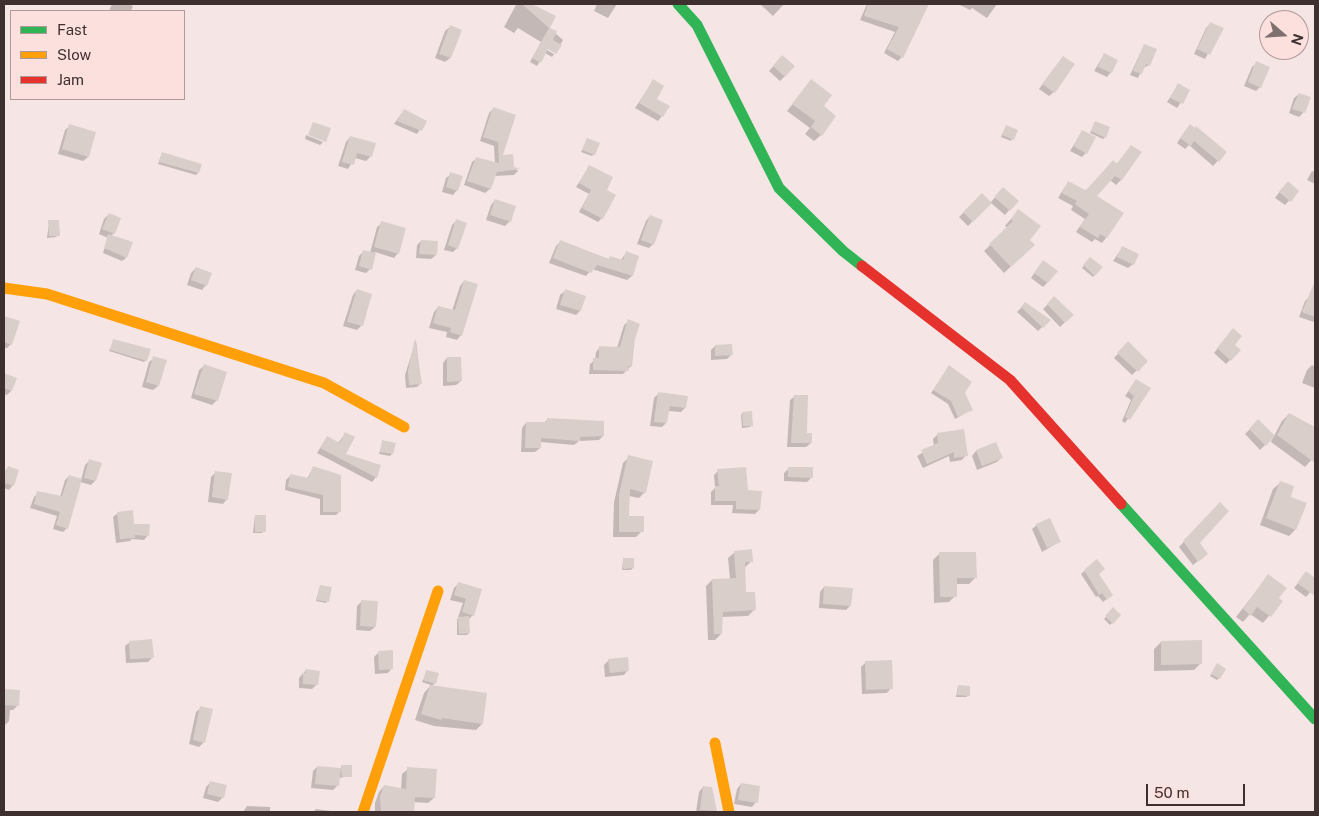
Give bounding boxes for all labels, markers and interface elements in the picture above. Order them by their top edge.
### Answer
legend [10,10,185,100]
north arrow [1259,10,1309,60]
text: Fast [57,21,87,38]
text: N [1288,32,1307,47]
text: Slow [57,46,91,63]
text: Jam [57,71,84,88]
scale bar [1149,774,1248,806]
text: 50 m [1154,784,1189,801]

